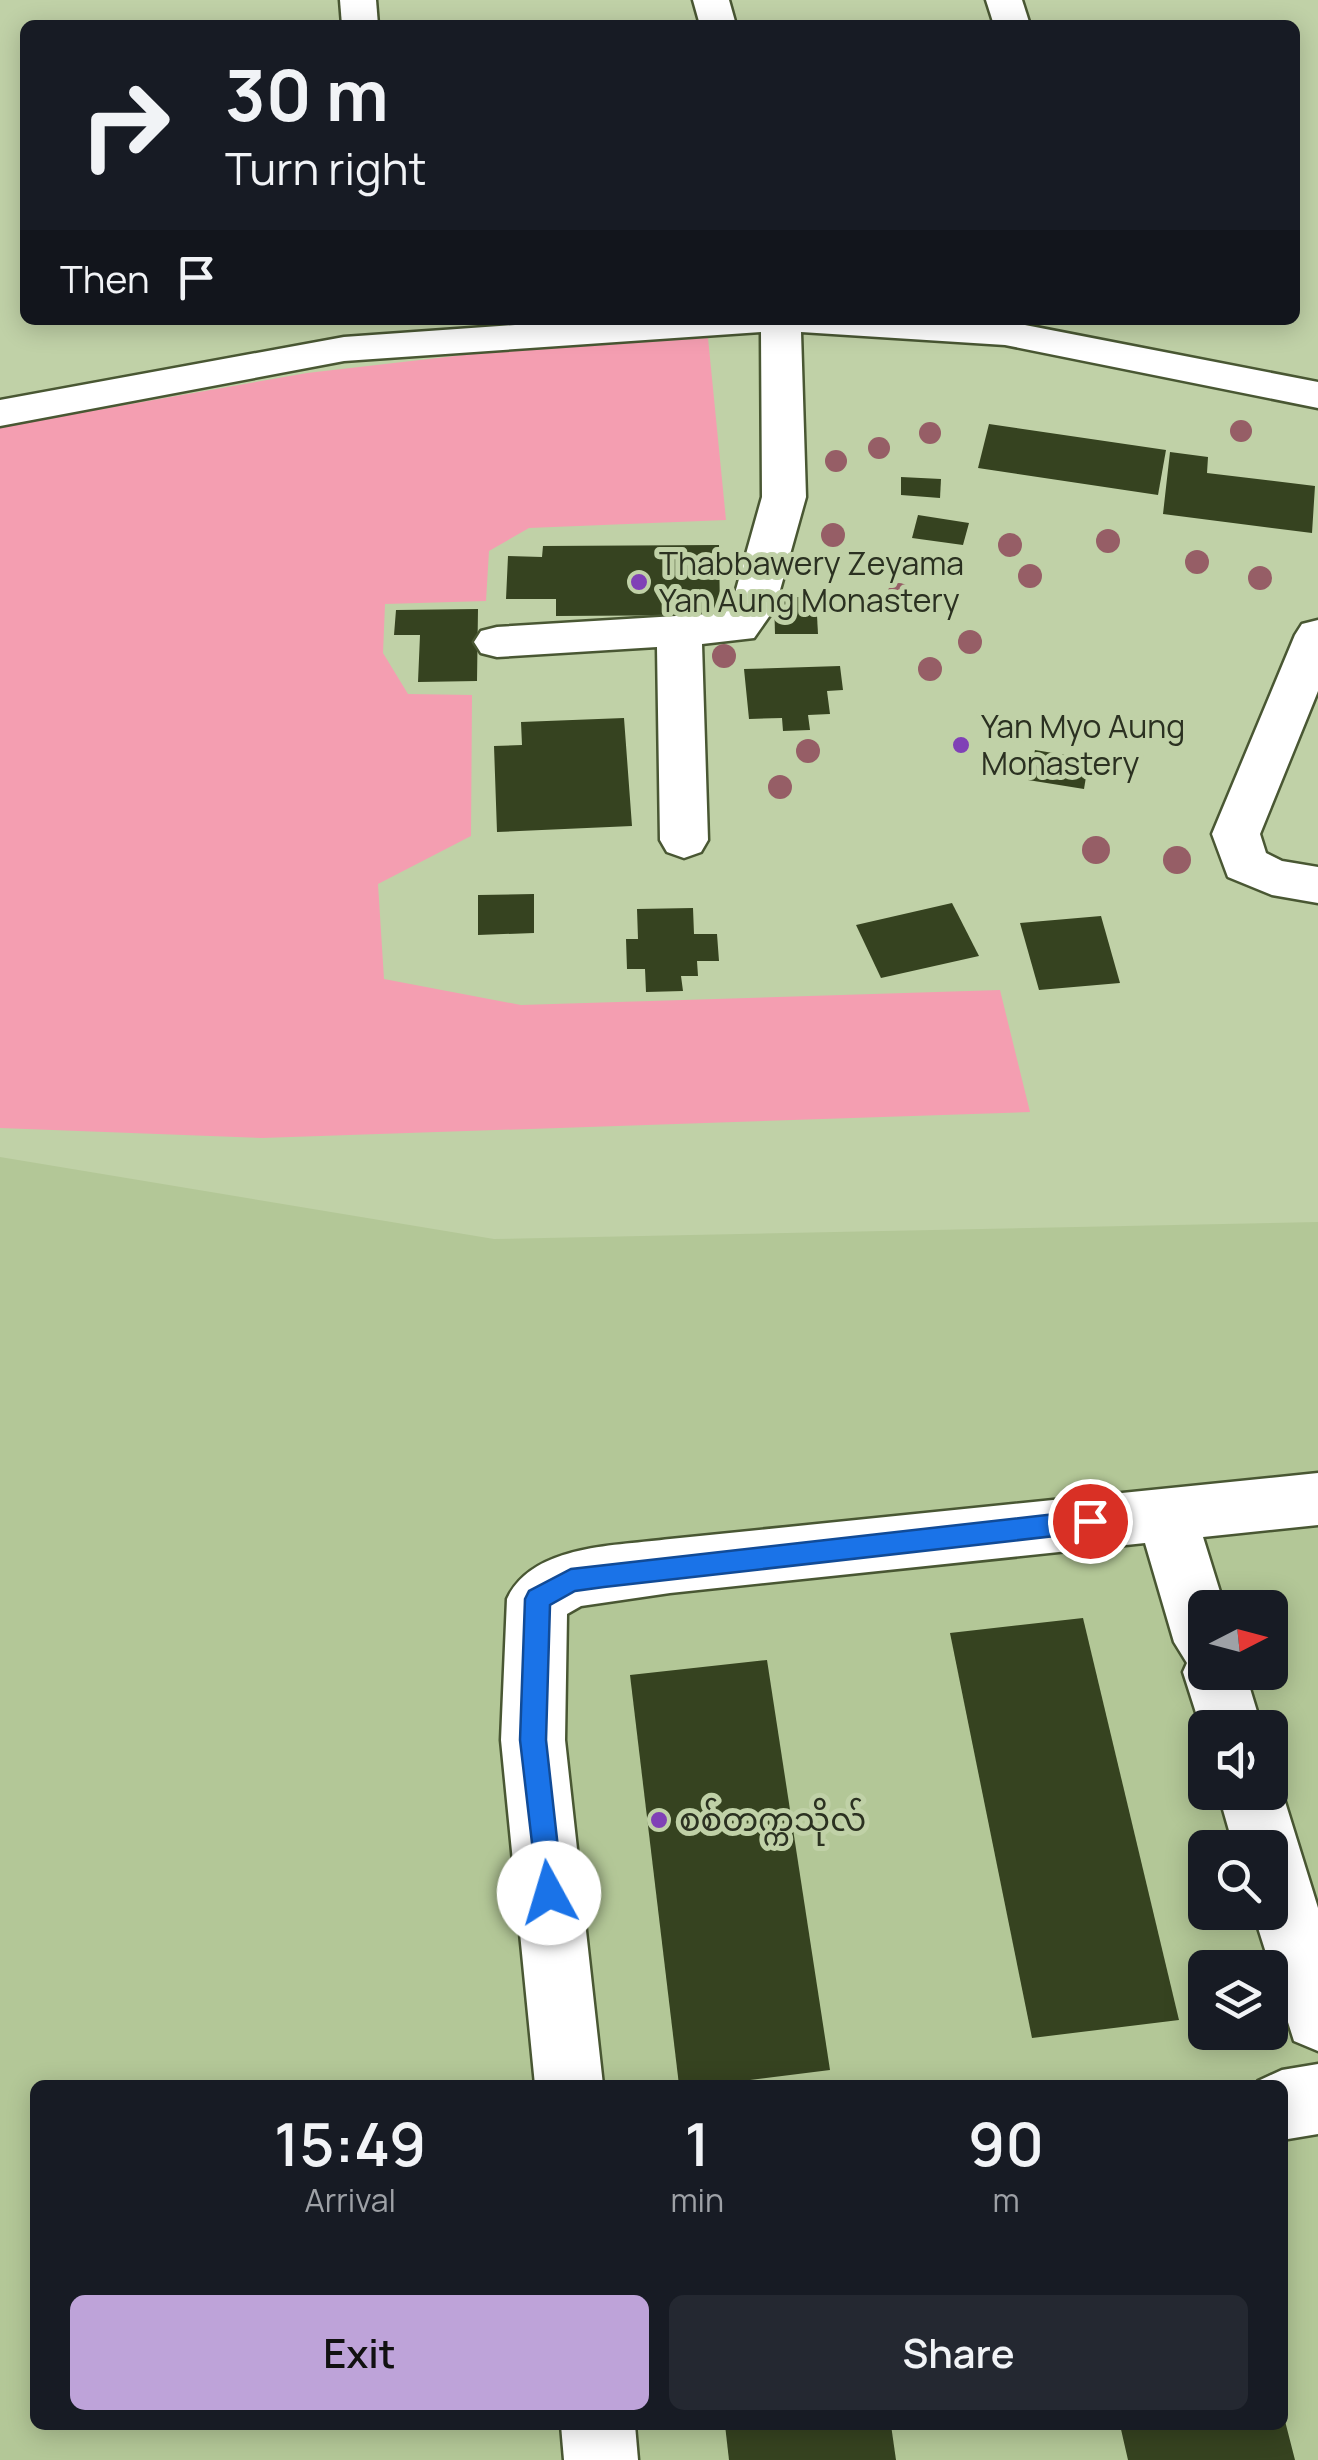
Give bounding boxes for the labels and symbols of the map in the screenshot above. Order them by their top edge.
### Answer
place label: Thabbawery Zeyama Yan Aung Monastery [659,541,964,622]
marker: Thabbawery Zeyama Yan Aung Monastery [628,571,650,593]
place label: Yan Myo Aung Monastery [981,704,1185,785]
marker: Yan Myo Aung Monastery [950,734,972,756]
pin [1048,1479,1133,1564]
north arrow [1188,1590,1288,1690]
place label: စစ်‌တက္ကသိုလ် [679,1797,866,1846]
marker: စစ်‌တက္ကသိုလ် [648,1809,670,1831]
position arrow [497,1841,601,1945]

